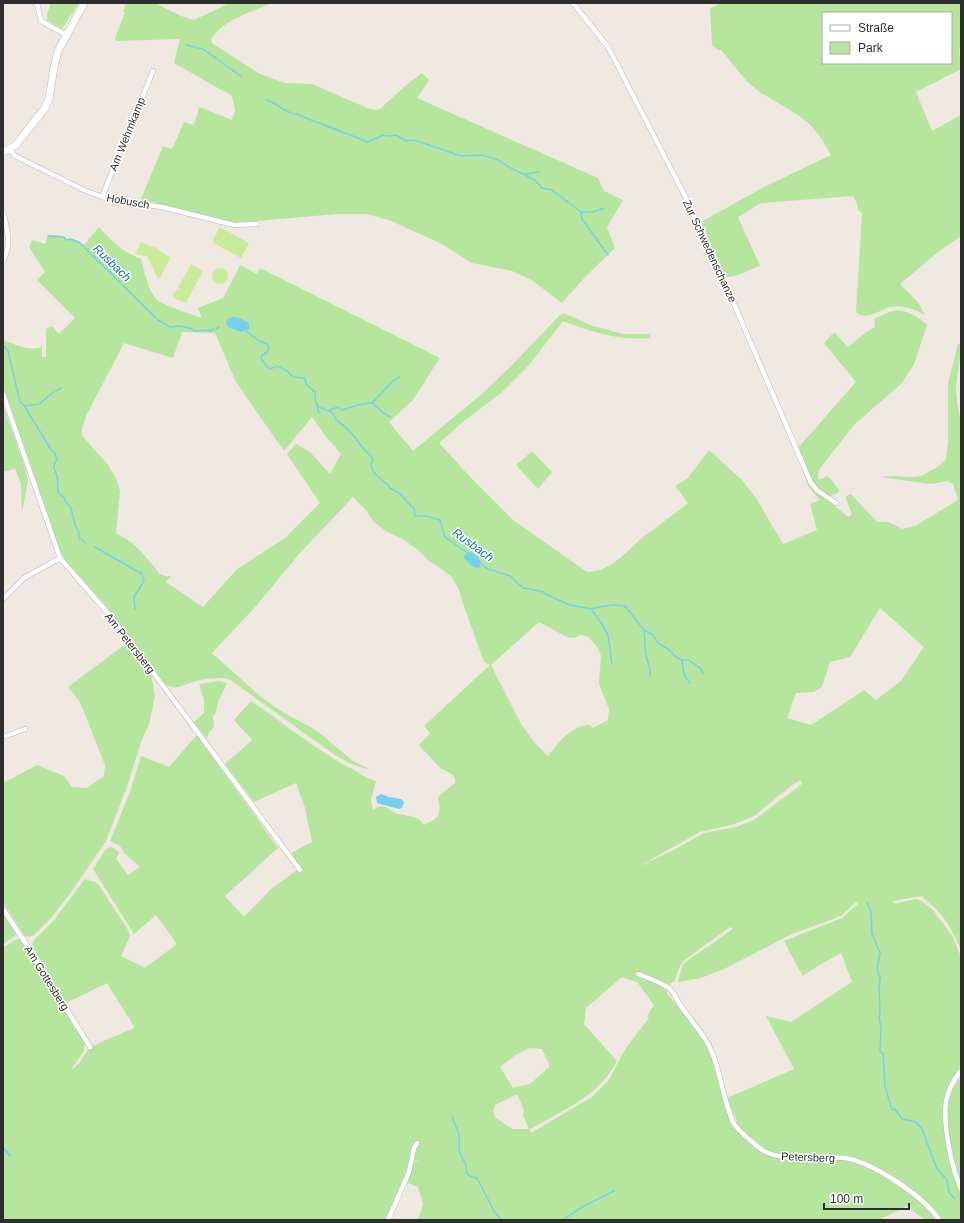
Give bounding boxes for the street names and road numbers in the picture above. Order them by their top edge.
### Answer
street label: Am Wehmkamp [107,96,147,172]
street label: Hobusch [106,191,150,211]
street label: Zur Schwedenschanze [681,198,739,304]
street label: Am Petersberg [103,610,157,676]
street label: Am Gottesberg [22,943,72,1013]
street label: Petersberg [781,1150,835,1164]

